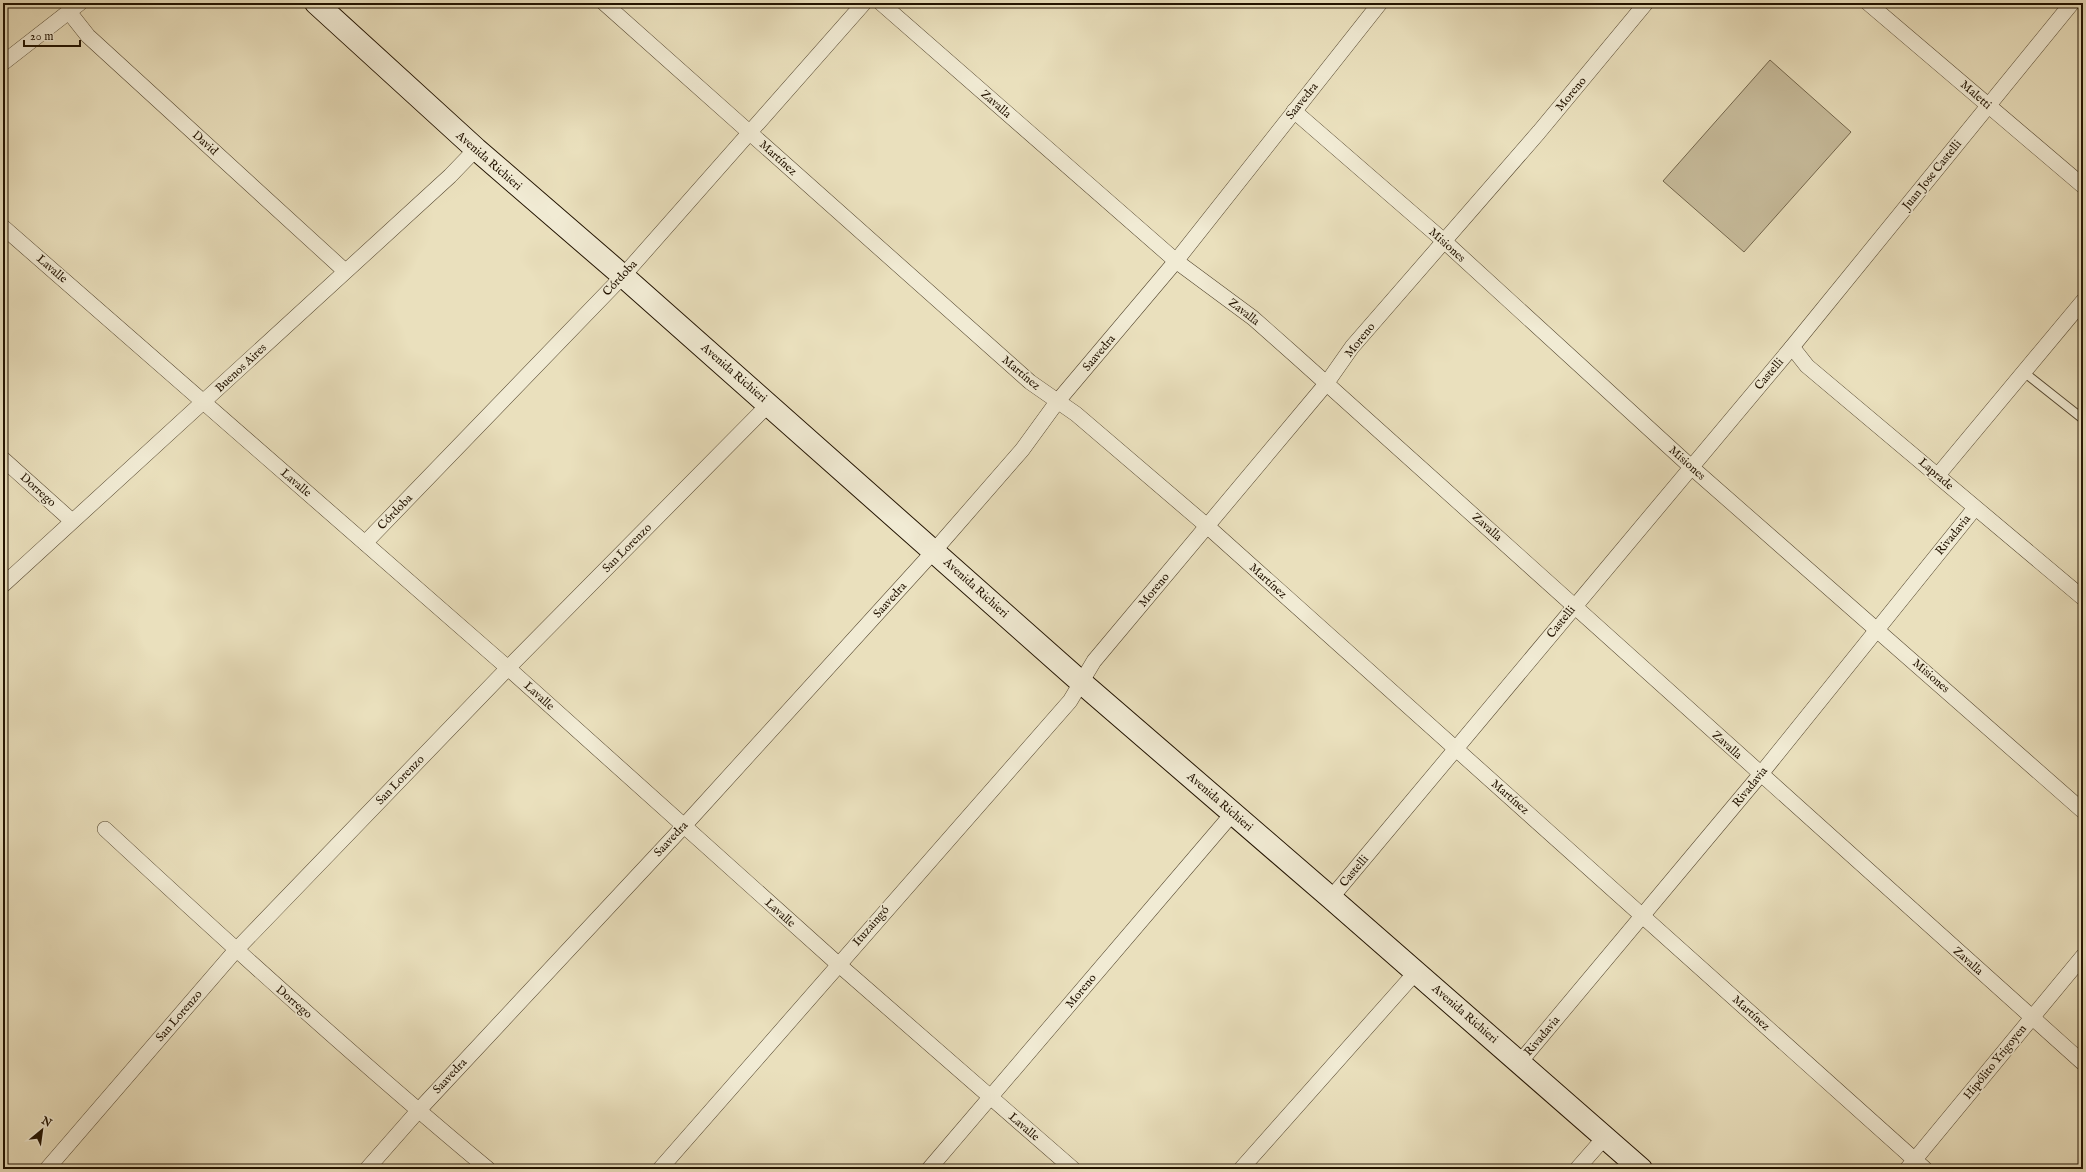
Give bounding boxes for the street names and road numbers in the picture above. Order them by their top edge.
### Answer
street label: Moreno [1552,73,1590,114]
street label: Maletti [1957,77,1995,113]
street label: Saavedra [1283,79,1322,122]
street label: Zavalla [978,87,1015,122]
street label: David [189,128,221,159]
street label: Avenida Richieri [452,128,525,194]
street label: Martínez [756,137,800,179]
street label: Juan Jose Castelli [1898,137,1966,215]
street label: Misiones [1425,225,1469,265]
street label: Lavalle [33,252,71,287]
street label: Córdoba [600,256,641,299]
street label: Zavalla [1225,295,1263,329]
street label: Moreno [1341,319,1379,360]
street label: Saavedra [1079,331,1119,374]
street label: Buenos Aires [212,340,270,396]
street label: Avenida Richieri [697,340,770,406]
street label: Martínez [999,353,1044,394]
street label: Castelli [1751,355,1787,393]
street label: Misiones [1665,443,1709,483]
street label: Laprade [1915,455,1957,494]
street label: Lavalle [277,466,315,501]
street label: Dorrego [17,470,60,510]
street label: Córdoba [374,490,416,533]
street label: Zavalla [1469,509,1506,545]
street label: Rivadavia [1932,511,1974,558]
street label: San Lorenzo [599,520,655,576]
street label: Avenida Richieri [940,554,1012,621]
street label: Martínez [1246,560,1290,602]
street label: Moreno [1135,569,1173,610]
street label: Saavedra [870,578,911,621]
street label: Castelli [1543,603,1579,641]
street label: Misiones [1909,656,1953,696]
street label: Lavalle [521,678,558,714]
street label: Zavalla [1709,727,1746,763]
street label: San Lorenzo [372,751,428,808]
street label: Rivadavia [1729,763,1771,810]
street label: Avenida Richieri [1183,769,1256,835]
street label: Martínez [1488,776,1532,818]
street label: Saavedra [651,818,692,860]
street label: Castelli [1336,852,1372,890]
street label: Lavalle [762,895,799,931]
street label: Ituzaingó [849,902,893,949]
street label: Zavalla [1950,943,1987,979]
street label: Moreno [1062,970,1100,1011]
street label: Avenida Richieri [1428,981,1501,1047]
street label: Dorrego [273,982,316,1022]
street label: San Lorenzo [152,987,206,1045]
street label: Martínez [1729,992,1773,1034]
street label: Rivadavia [1521,1012,1564,1059]
street label: Hipólito Yrigoyen [1960,1021,2031,1103]
street label: Saavedra [430,1055,471,1097]
street label: Lavalle [1005,1110,1043,1145]

